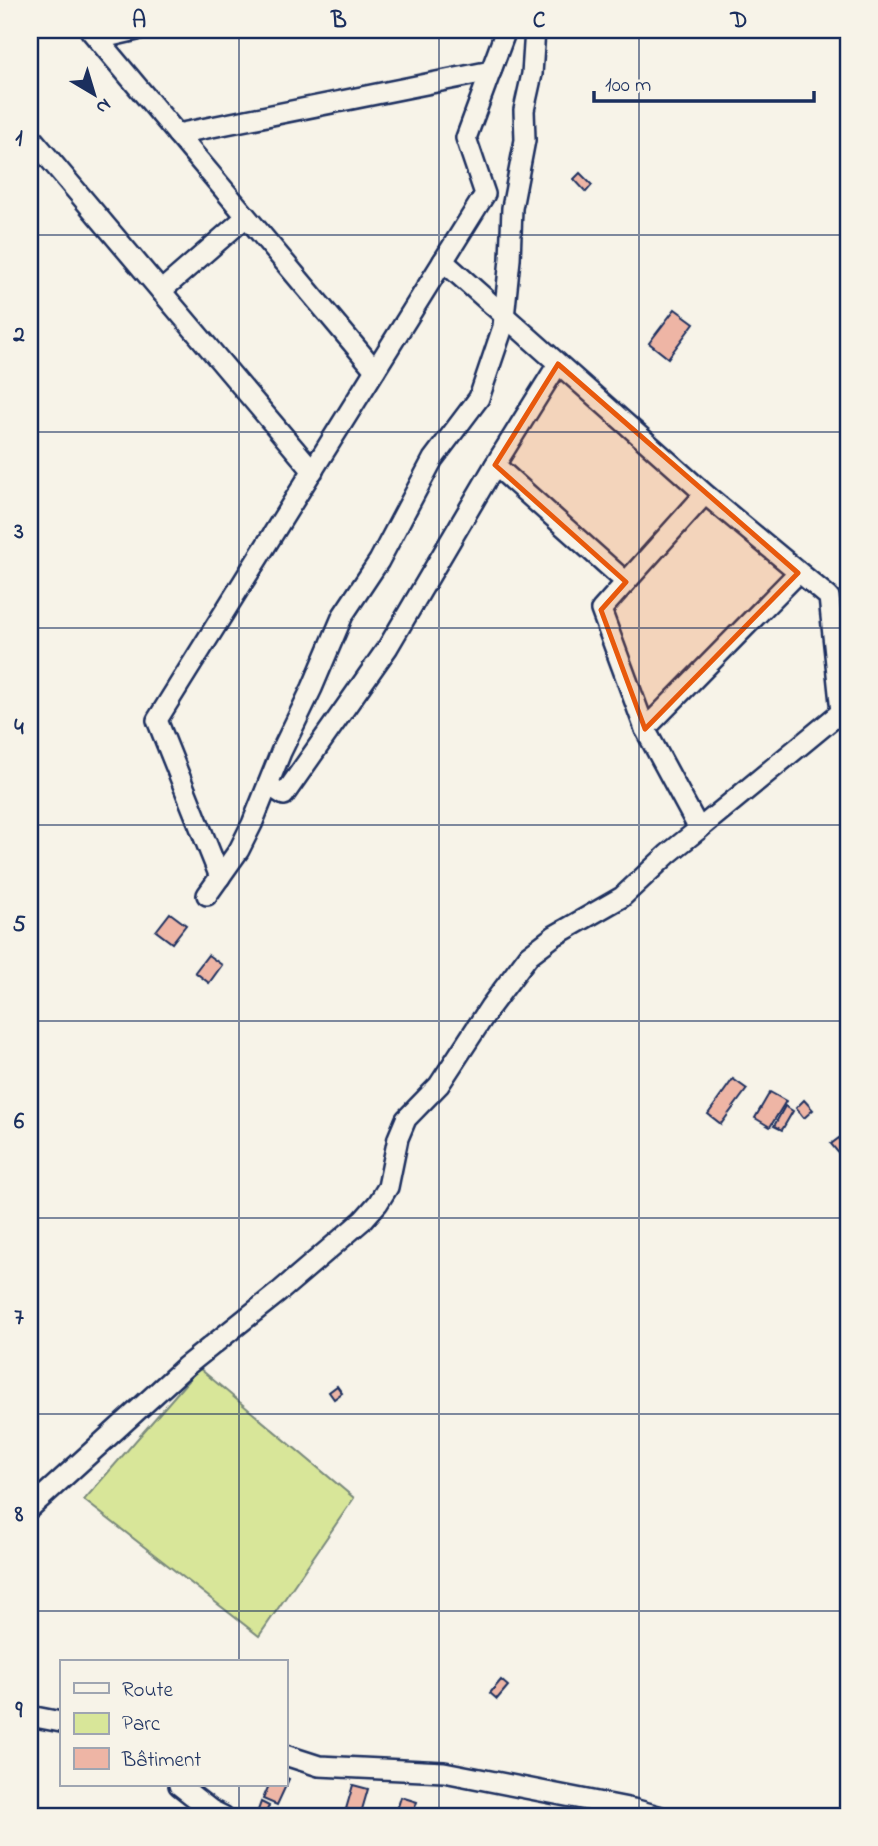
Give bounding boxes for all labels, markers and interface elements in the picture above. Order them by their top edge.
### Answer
text: A [132,5,146,38]
text: B [330,5,347,38]
text: C [533,5,546,38]
text: D [730,5,747,38]
north arrow [60,60,130,130]
scale bar [594,60,815,104]
text: 100 m [605,71,651,101]
text: N [89,91,116,120]
text: 1 [15,123,23,156]
text: 2 [12,319,25,352]
text: 3 [13,516,24,549]
text: 4 [14,712,24,745]
text: 5 [12,909,26,942]
text: 6 [14,1106,25,1139]
text: 7 [14,1302,24,1335]
text: 8 [14,1499,24,1532]
legend [60,1660,287,1786]
text: Route [122,1676,174,1706]
text: 9 [15,1695,24,1728]
text: Parc [122,1710,161,1740]
text: Bâtiment [121,1746,201,1776]

